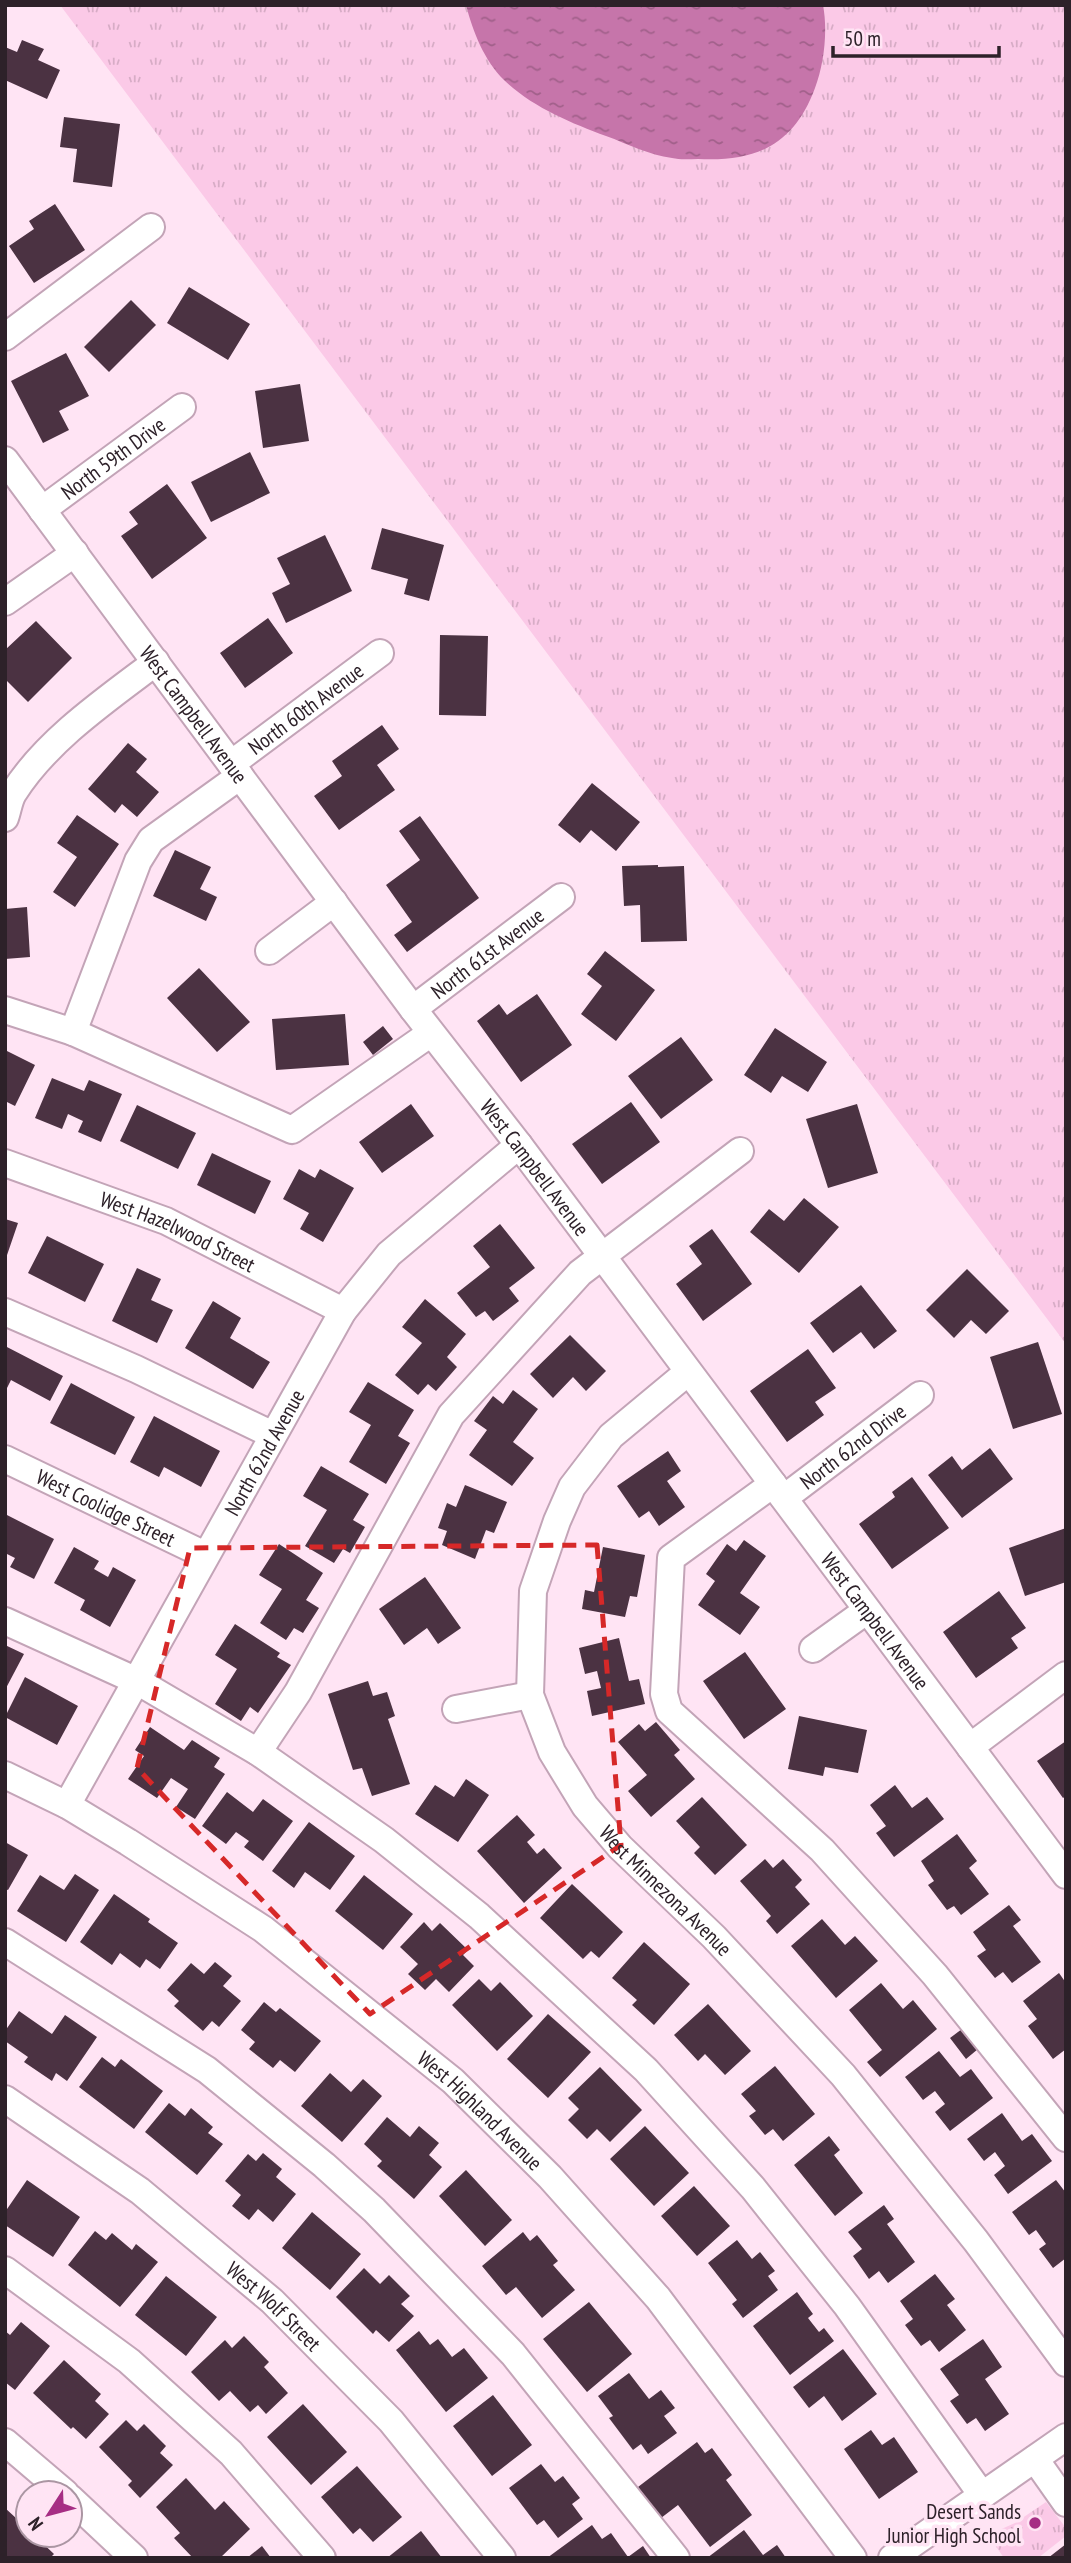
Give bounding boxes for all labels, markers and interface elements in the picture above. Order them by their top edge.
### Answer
scale bar [833,14,999,58]
text: 50 m [844,25,881,52]
street label: North 59th Drive [55,411,170,505]
street label: West Campbell Avenue [134,640,254,789]
street label: North 60th Avenue [243,657,369,760]
street label: North 61st Avenue [425,901,549,1004]
street label: West Campbell Avenue [475,1094,596,1241]
street label: West Hazelwood Street [97,1185,260,1278]
street label: North 62nd Avenue [218,1384,310,1520]
street label: North 62nd Drive [794,1397,911,1495]
street label: West Coolidge Street [32,1463,180,1552]
street label: West Campbell Avenue [815,1547,936,1695]
street label: West Minnezona Avenue [594,1820,738,1961]
street label: West Highland Avenue [412,2045,548,2176]
street label: West Wolf Street [221,2255,327,2357]
north arrow [14,2479,84,2549]
place label: Desert Sands Junior High School [885,2498,1021,2549]
text: N [23,2513,48,2535]
marker: Desert Sands Junior High School [1027,2515,1043,2531]

